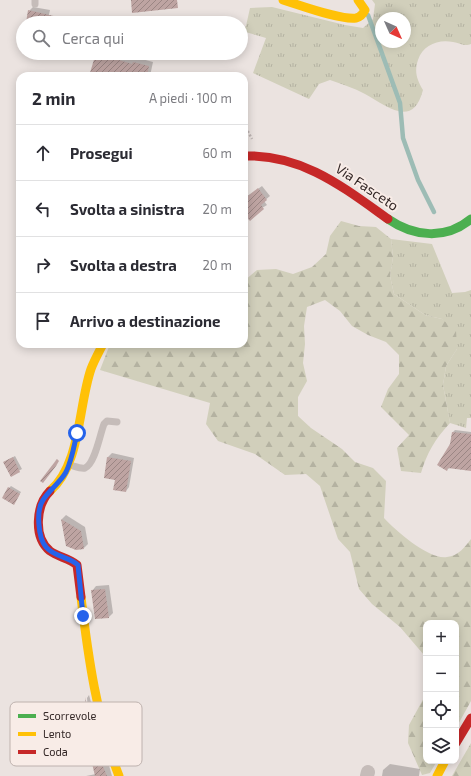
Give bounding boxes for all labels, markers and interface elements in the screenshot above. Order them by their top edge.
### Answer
north arrow [375,12,411,48]
search box [16,16,248,60]
icon: search [30,27,52,49]
text: Cerca qui [62,29,124,47]
text: 2 min [32,88,75,108]
text: A piedi · 100 m [149,90,232,106]
icon: ahead [32,142,54,164]
text: Prosegui [70,144,133,162]
text: 60 m [202,145,232,161]
street label: Via Fasceto [333,159,402,214]
icon: left [32,198,54,220]
text: Svolta a sinistra [70,200,185,218]
text: 20 m [203,201,232,217]
icon: right [32,254,54,276]
text: Svolta a destra [70,256,177,274]
text: 20 m [203,257,232,273]
icon: arrive [32,310,54,332]
text: Arrivo a destinazione [70,312,221,330]
route start [68,424,86,442]
route end [74,607,92,625]
map controls [423,620,459,764]
button: + [423,620,459,656]
button: − [423,656,459,692]
button: locate [423,692,459,728]
legend [10,702,142,766]
text: Scorrevole [43,709,97,722]
text: Lento [43,727,71,740]
button: layers [423,728,459,764]
text: Coda [43,745,68,758]

